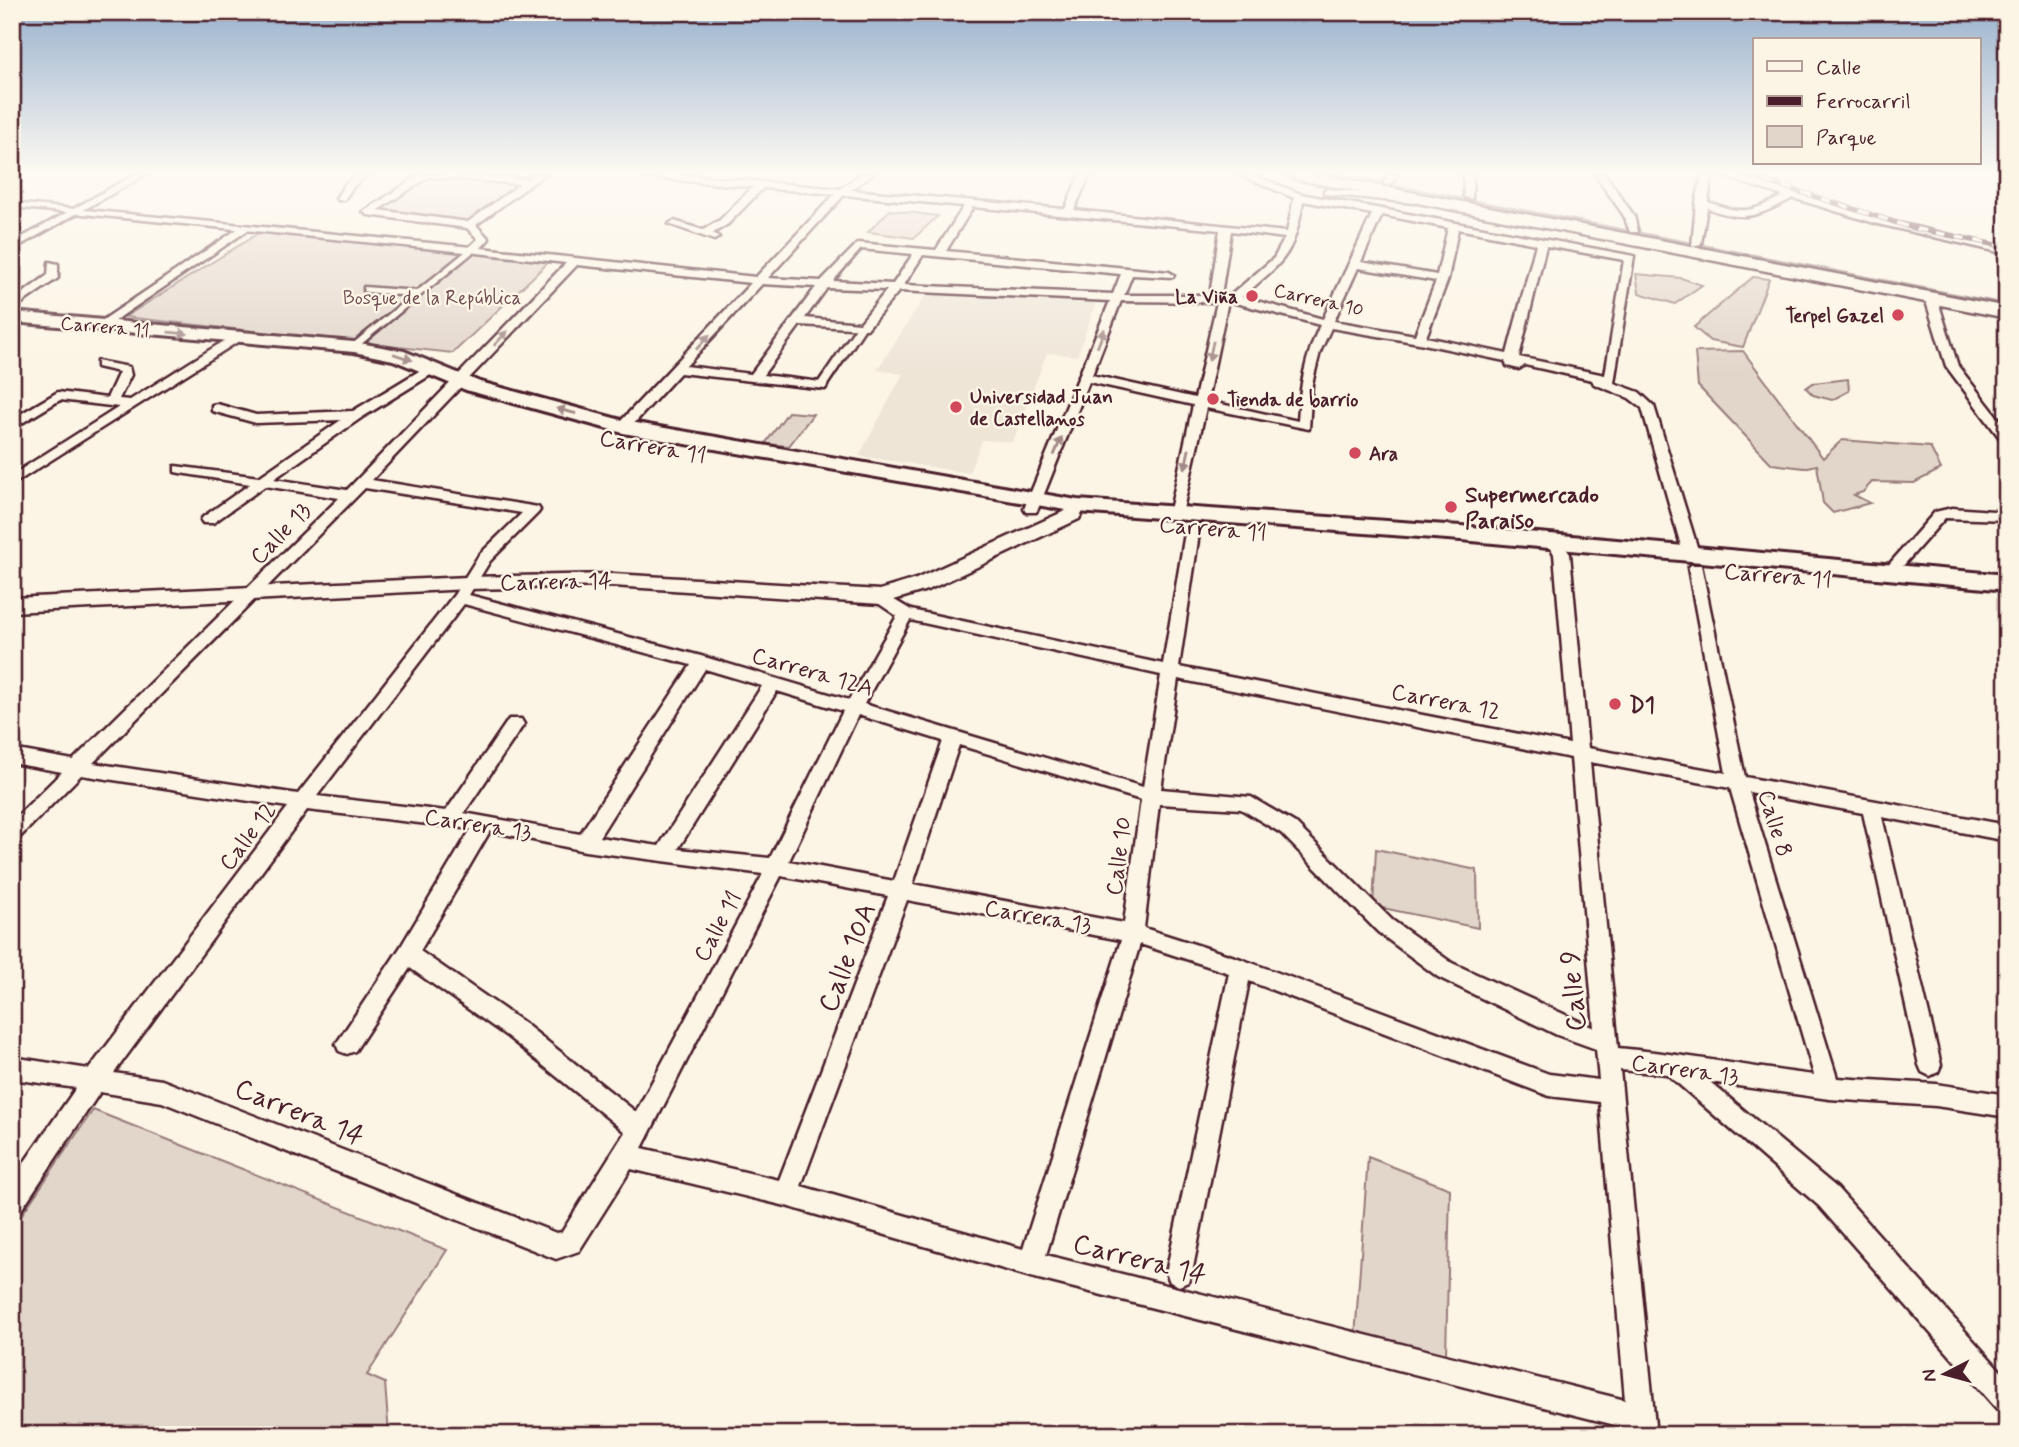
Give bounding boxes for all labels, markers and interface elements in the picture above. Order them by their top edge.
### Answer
legend [1753,38,1980,164]
text: Calle [1816,54,1861,82]
text: Ferrocarril [1816,88,1911,116]
text: Parque [1816,124,1877,152]
street label: Carrera 10 [1271,278,1366,323]
place label: La Viña [1175,285,1238,310]
park label: Bosque de la República [343,286,521,311]
marker: La Viña [1244,288,1260,304]
place label: Terpel Gazel [1786,304,1884,329]
marker: Terpel Gazel [1890,307,1906,323]
street label: Carrera 11 [59,311,150,344]
one-way arrow [1096,327,1107,348]
one-way arrow [167,328,189,339]
one-way arrow [493,329,509,347]
one-way arrow [695,333,711,351]
one-way arrow [1205,340,1216,362]
one-way arrow [393,352,414,363]
place label: Universidad Juan de Castellanos [970,385,1113,432]
place label: Tienda de barrio [1227,388,1358,413]
marker: Tienda de barrio [1205,391,1221,407]
marker: Universidad Juan de Castellanos [948,399,964,415]
one-way arrow [555,406,576,416]
street label: Carrera 11 [597,424,708,472]
one-way arrow [1053,436,1064,457]
place label: Ara [1369,442,1398,467]
marker: Ara [1347,445,1363,461]
one-way arrow [1182,448,1193,470]
place label: Supermercado Paraiso [1465,481,1599,537]
street label: Calle 13 [244,497,319,572]
marker: Supermercado Paraiso [1443,499,1459,515]
street label: Carrera 11 [1158,510,1268,550]
street label: Carrera 11 [1723,557,1833,597]
street label: Carrera 14 [500,567,612,599]
street label: Carrera 12A [748,641,877,705]
street label: Carrera 12 [1389,678,1503,728]
place label: D1 [1629,691,1655,721]
marker: D1 [1607,696,1623,712]
street label: Calle 8 [1750,786,1798,861]
street label: Calle 12 [213,797,284,877]
street label: Carrera 13 [422,803,534,849]
street label: Calle 10 [1100,815,1140,897]
street label: Calle 11 [688,886,750,967]
street label: Carrera 13 [982,894,1094,942]
street label: Calle 10A [811,898,886,1018]
street label: Calle 9 [1553,949,1596,1033]
street label: Carrera 13 [1629,1049,1740,1093]
street label: Carrera 14 [229,1071,369,1156]
street label: Carrera 14 [1069,1226,1210,1295]
north arrow [1910,1338,1980,1408]
text: N [1916,1368,1943,1383]

